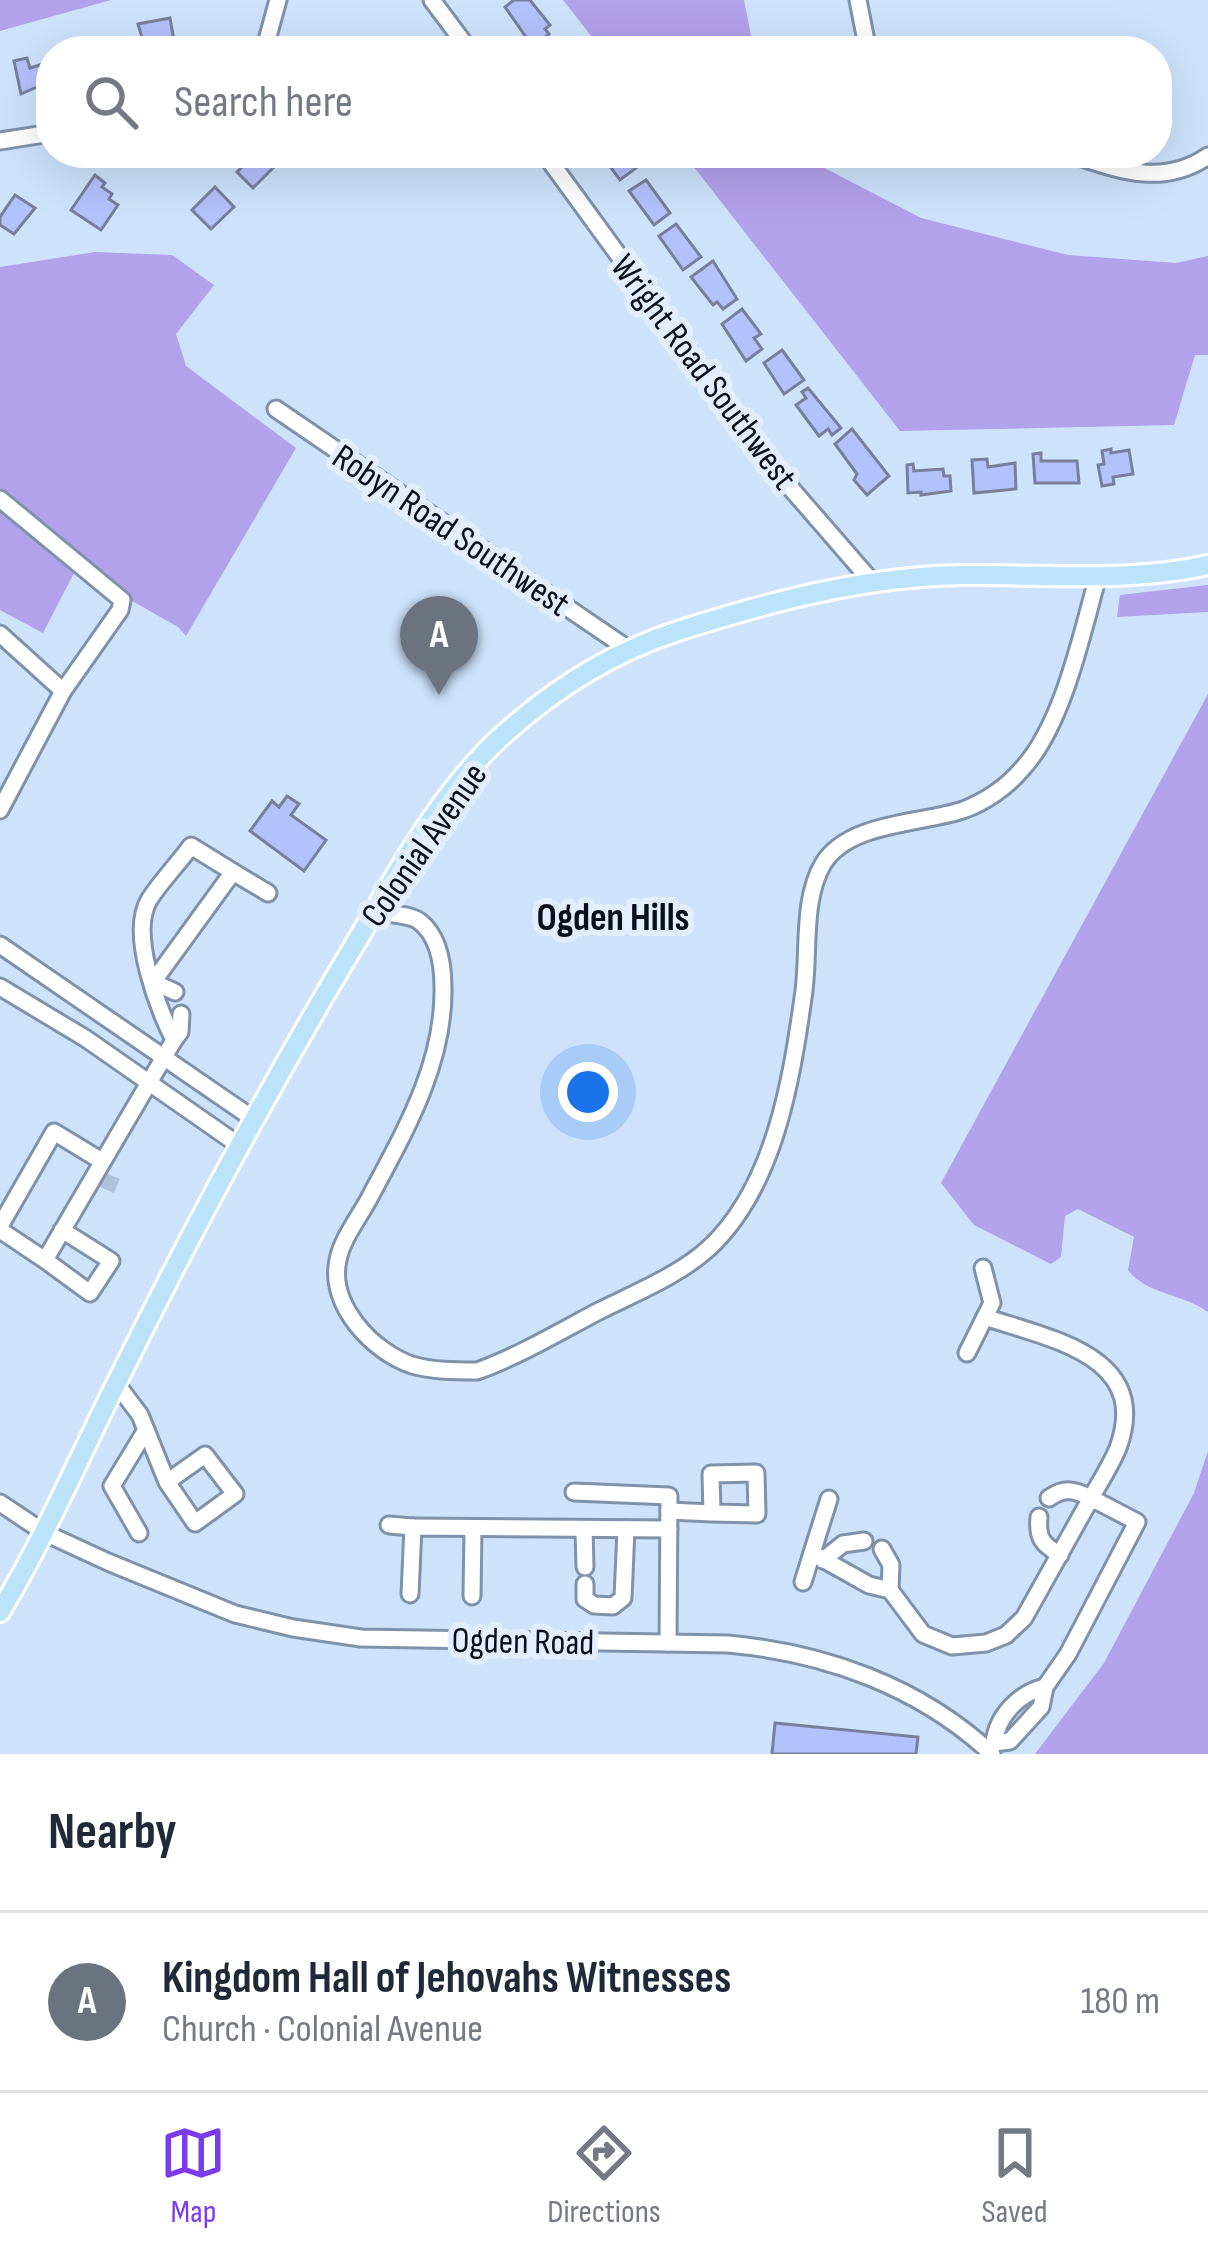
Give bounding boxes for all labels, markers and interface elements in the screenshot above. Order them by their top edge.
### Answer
search box [36,36,1172,168]
icon: search [78,69,144,135]
text: Search here [174,75,353,130]
street label: Wright Road Southwest [601,247,805,498]
street label: Robyn Road Southwest [324,436,577,626]
pin: A [400,596,478,695]
street label: Colonial Avenue [353,755,497,936]
district label: Ogden Hills [536,895,690,942]
your location [558,1062,618,1122]
street label: Ogden Road [451,1620,595,1665]
text: Nearby [48,1802,177,1863]
text: Kingdom Hall of Jehovahs Witnesses [162,1951,731,2006]
text: A [78,1978,96,2025]
text: 180 m [1081,1978,1160,2025]
text: Church · Colonial Avenue [162,2006,483,2053]
tab: Map [160,2120,226,2232]
tab: Directions [547,2120,661,2232]
tab: Saved [981,2120,1048,2232]

